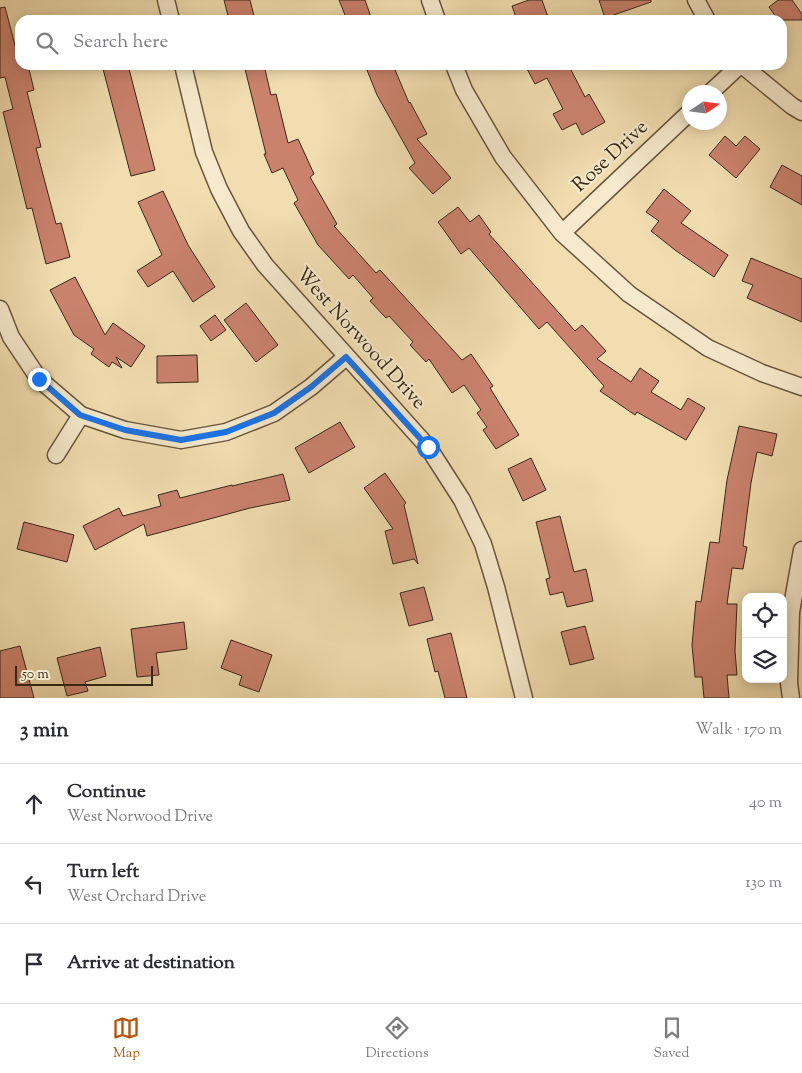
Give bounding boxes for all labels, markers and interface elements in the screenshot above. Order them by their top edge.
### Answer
search box [15,15,787,70]
icon: search [33,29,61,57]
text: Search here [73,29,168,56]
north arrow [682,85,727,130]
street label: Rose Drive [567,114,655,200]
street label: West Norwood Drive [288,261,432,417]
route end [28,368,51,391]
route start [417,436,440,459]
map controls [742,593,787,683]
button: locate [742,593,787,638]
button: layers [742,638,787,683]
scale bar [15,663,152,686]
text: 50 m [22,665,49,685]
text: 3 min [20,716,69,746]
text: Walk · 170 m [695,719,782,742]
text: Continue [67,779,146,806]
icon: ahead [20,790,48,818]
text: 40 m [749,792,782,815]
text: West Norwood Drive [67,806,213,829]
text: Turn left [67,859,139,886]
icon: left [20,870,48,898]
text: 130 m [745,872,782,895]
text: West Orchard Drive [67,886,206,909]
icon: arrive [20,950,48,978]
text: Arrive at destination [67,950,235,977]
tab: Map [112,1014,140,1064]
tab: Directions [365,1014,429,1064]
tab: Saved [654,1014,689,1064]

